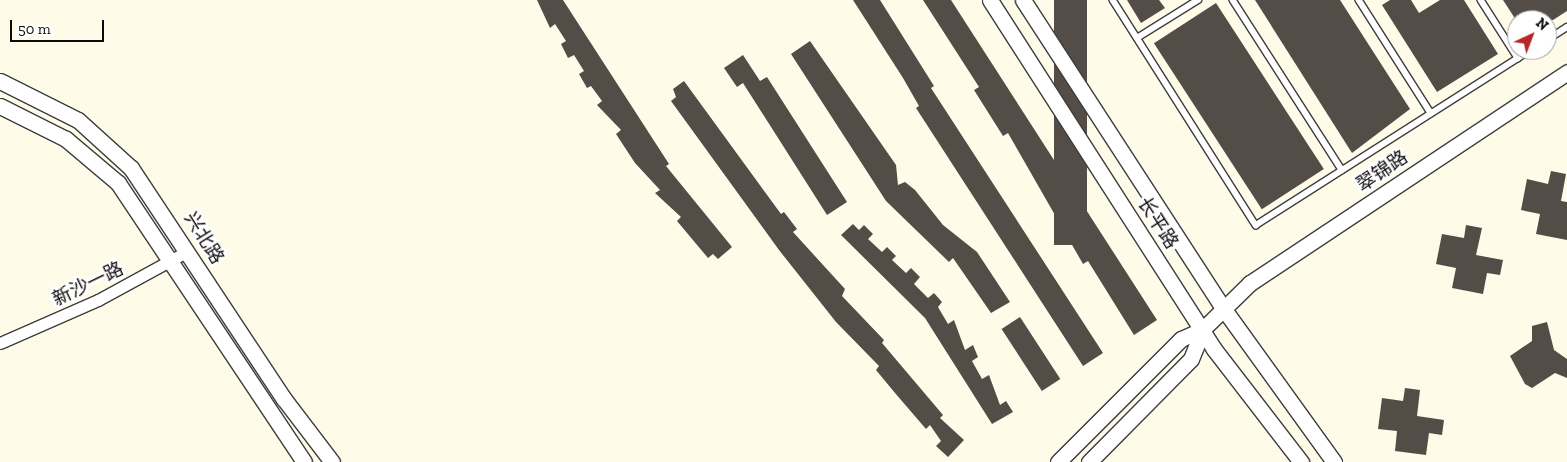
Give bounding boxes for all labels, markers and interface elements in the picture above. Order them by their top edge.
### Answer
scale bar [12,10,106,42]
north arrow [1507,10,1557,60]
text: N [1532,15,1552,34]
text: 50 m [18,20,51,38]
street label: 翠锦路 [1352,146,1412,196]
street label: 长平路 [1133,193,1183,253]
street label: 兴北路 [179,208,229,268]
street label: 新沙一路 [49,257,127,311]

